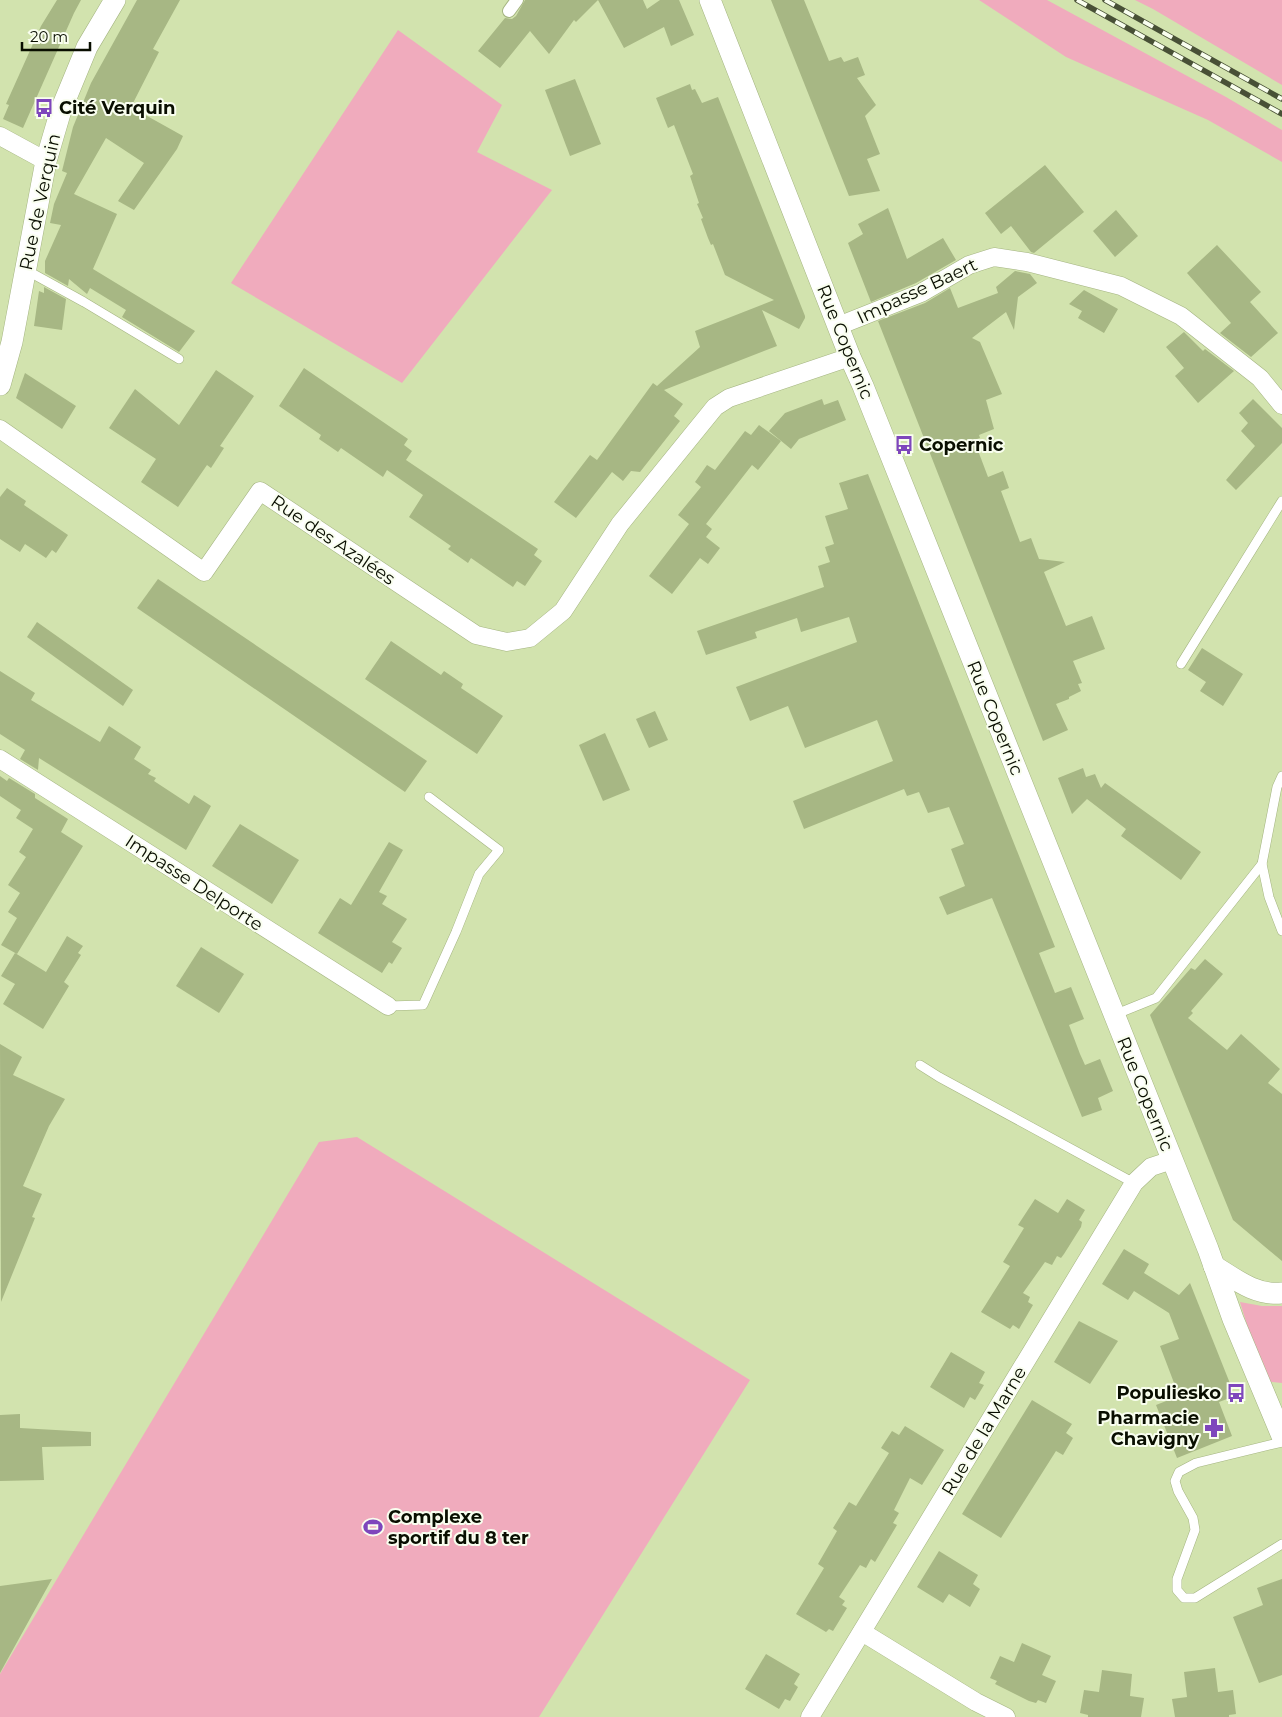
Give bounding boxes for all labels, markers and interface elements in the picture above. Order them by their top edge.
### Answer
scale bar [22,20,90,52]
text: 20 m [30,27,68,46]
bus stop icon: Cité Verquin [33,97,55,119]
place label: Cité Verquin [59,97,175,119]
street label: Rue de Verquin [15,132,65,272]
street label: Impasse Baert [853,253,981,329]
street label: Rue Copernic [812,281,878,403]
bus stop icon: Copernic [893,434,915,456]
place label: Copernic [919,434,1004,456]
street label: Rue des Azalées [267,490,400,590]
street label: Rue Copernic [962,657,1028,779]
street label: Impasse Delporte [121,830,267,936]
street label: Rue Copernic [1112,1033,1178,1155]
street label: Rue de la Marne [937,1362,1031,1499]
place label: Populiesko [1117,1382,1221,1404]
bus stop icon: Populiesko [1225,1382,1247,1404]
place label: Pharmacie Chavigny [1097,1407,1199,1450]
pharmacy icon: Pharmacie Chavigny [1203,1417,1225,1439]
place label: Complexe sportif du 8 ter [388,1506,529,1549]
sports icon: Complexe sportif du 8 ter [362,1516,384,1538]

